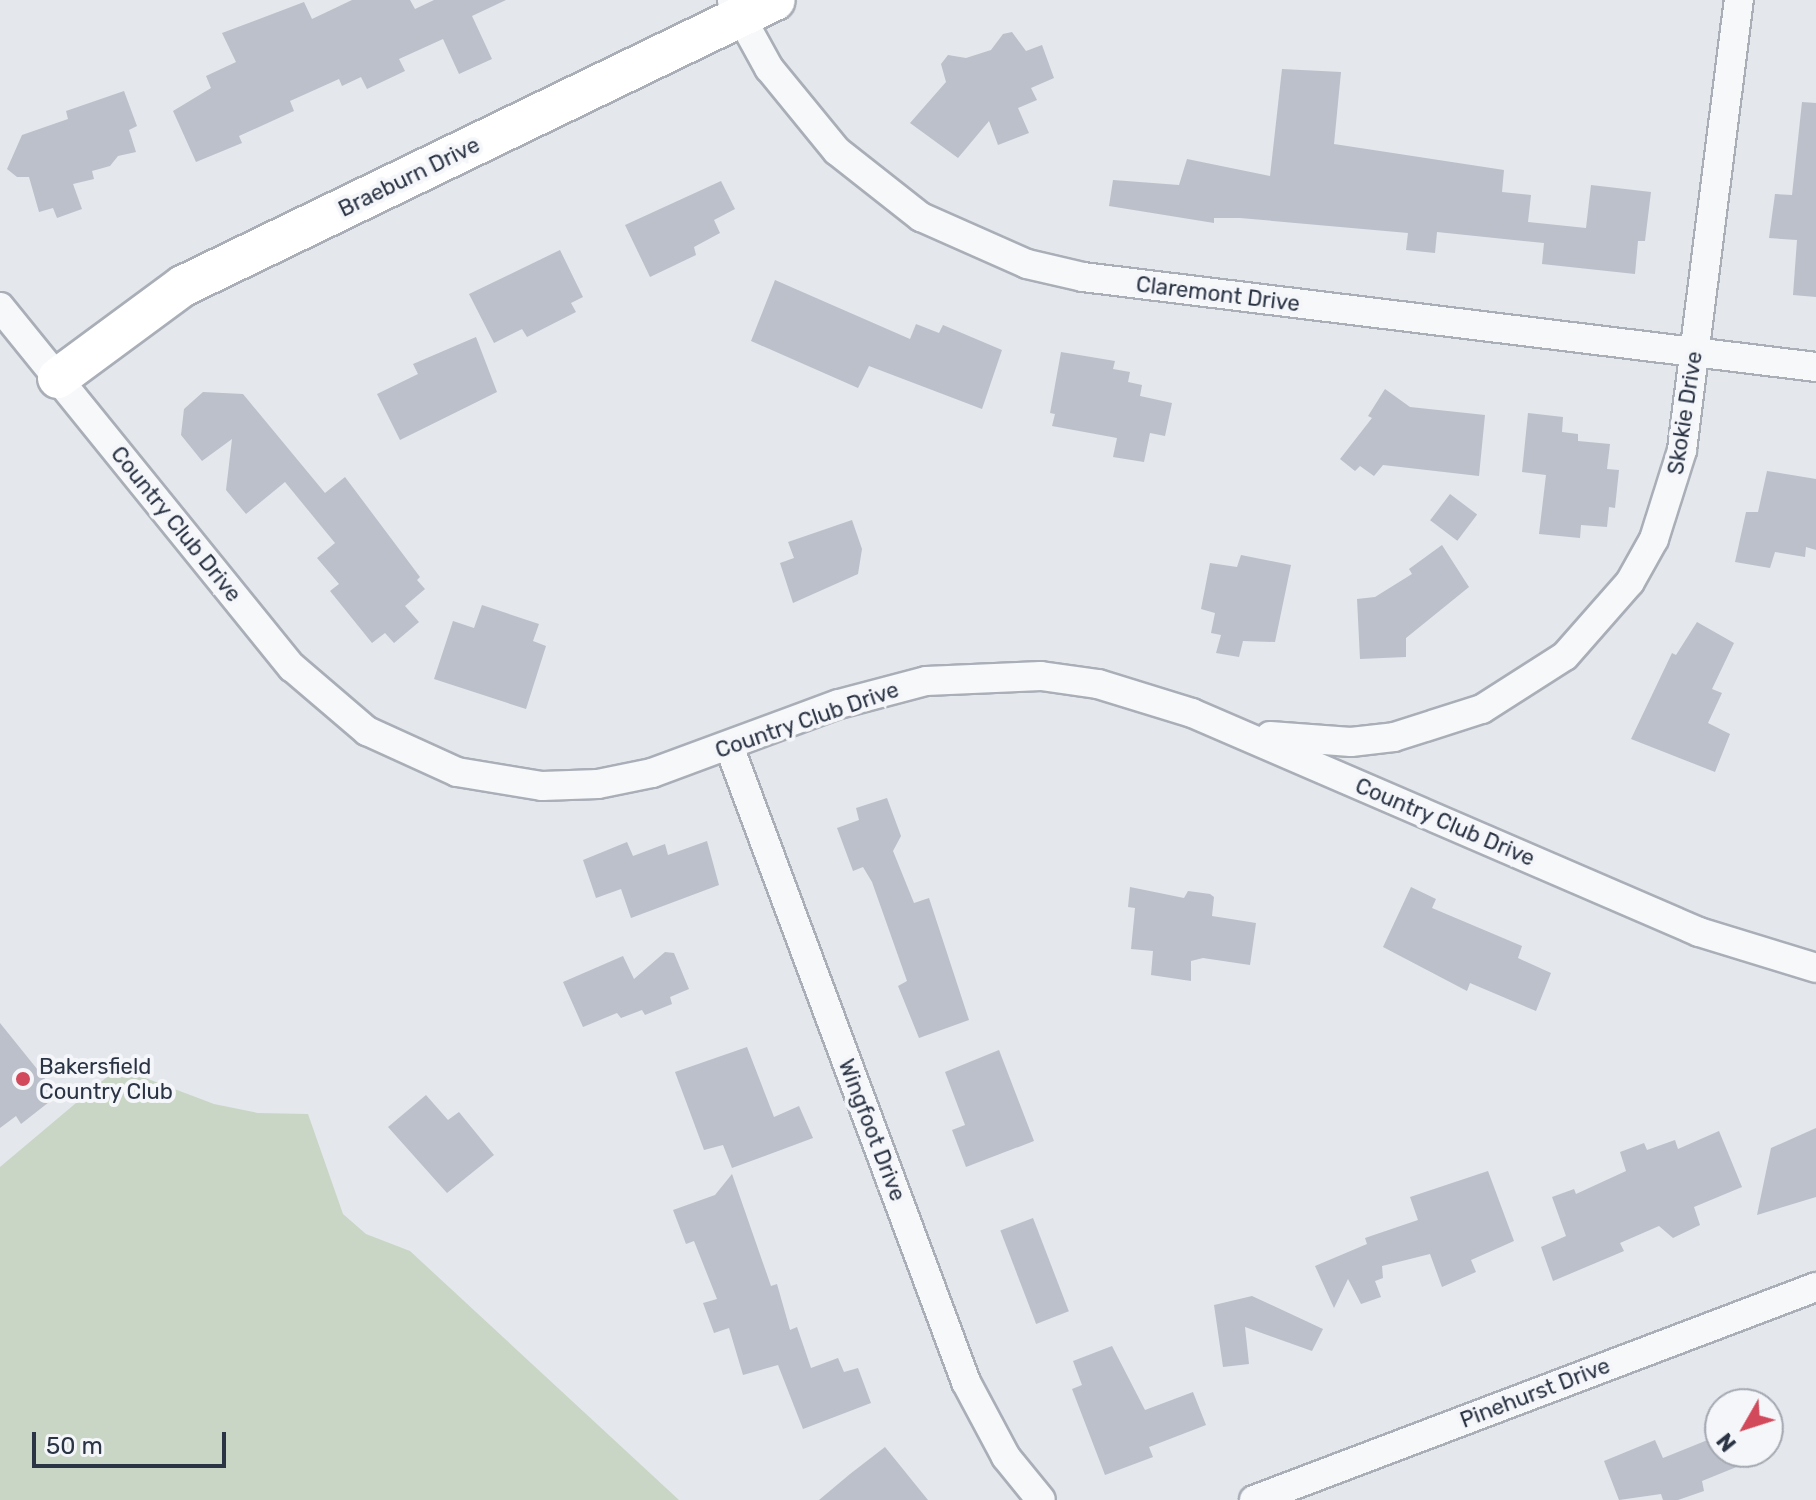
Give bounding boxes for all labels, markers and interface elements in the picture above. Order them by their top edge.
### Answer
street label: Braeburn Drive [334,131,484,223]
street label: Claremont Drive [1135,271,1301,317]
street label: Skokie Drive [1662,349,1708,477]
street label: Country Club Drive [105,441,247,607]
street label: Country Club Drive [712,676,902,764]
street label: Country Club Drive [1351,772,1539,872]
place label: Bakersfield Country Club [39,1053,174,1104]
street label: Wingfoot Drive [833,1055,911,1205]
marker: Bakersfield Country Club [14,1070,32,1088]
street label: Pinehurst Drive [1456,1352,1614,1434]
north arrow [1704,1388,1784,1468]
scale bar [36,1416,230,1466]
text: N [1711,1428,1742,1457]
text: 50 m [46,1432,103,1460]

